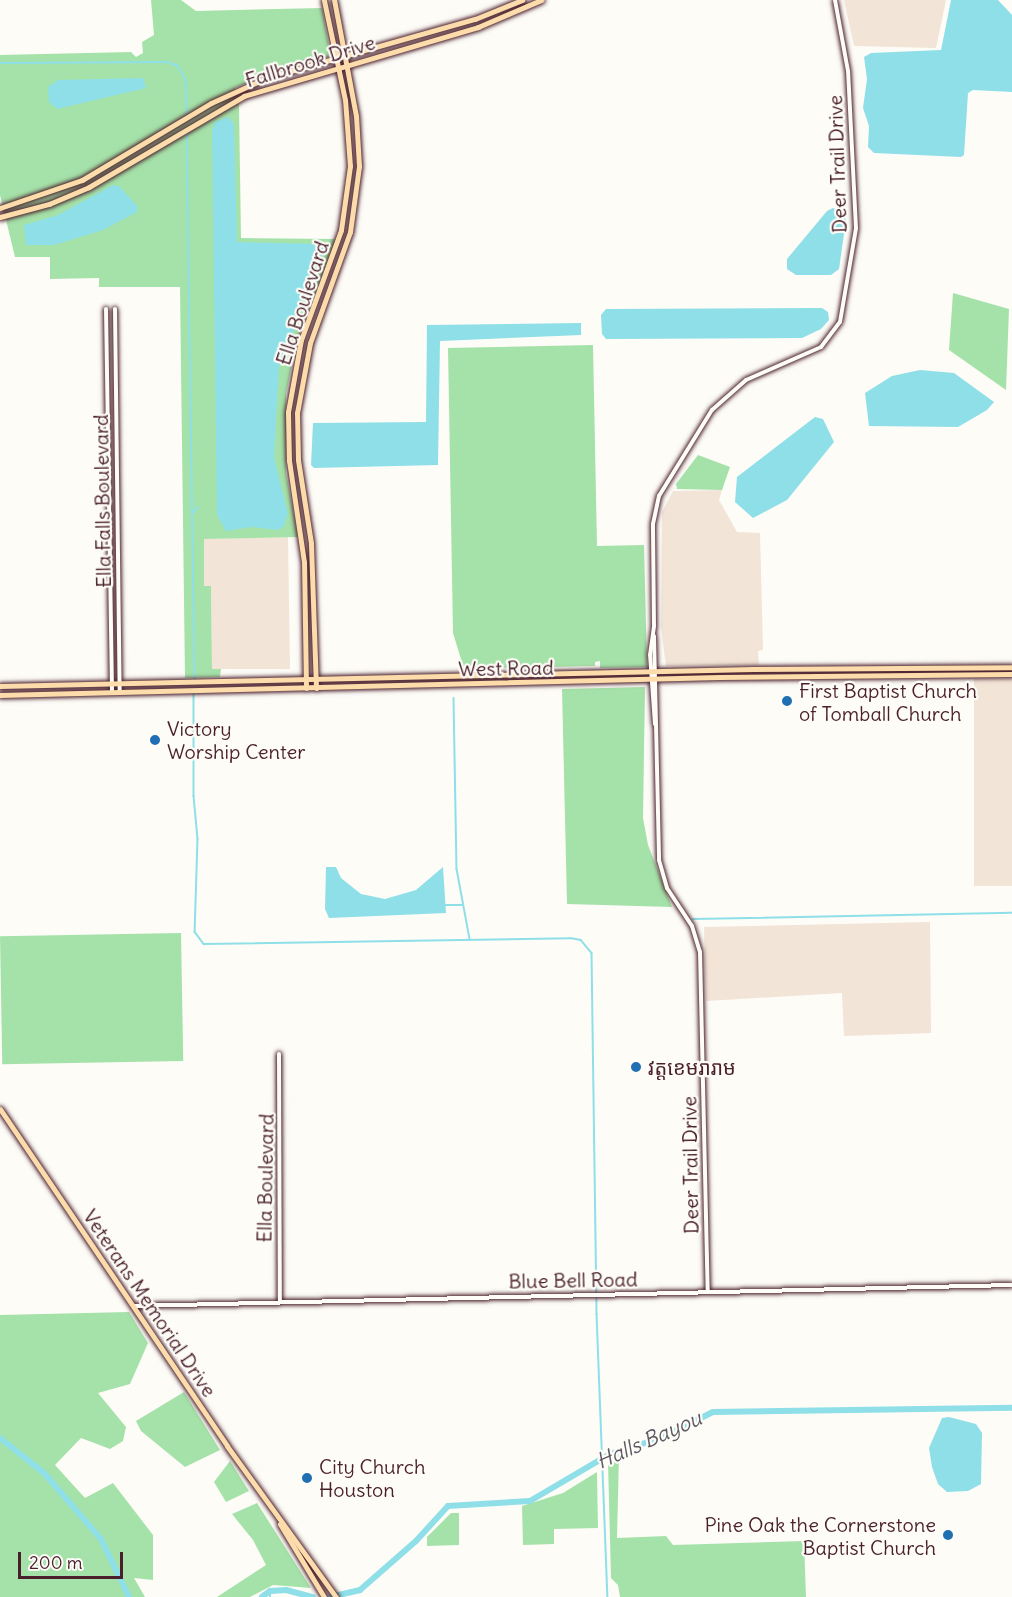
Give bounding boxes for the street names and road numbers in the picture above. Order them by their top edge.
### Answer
street label: Fallbrook Drive [242,30,378,92]
street label: Deer Trail Drive [823,95,851,233]
street label: Ella Boulevard [271,238,333,368]
street label: Ella Falls Boulevard [88,414,116,588]
street label: West Road [458,655,554,681]
street label: Deer Trail Drive [677,1096,703,1234]
street label: Ella Boulevard [252,1113,278,1243]
street label: Veterans Memorial Drive [78,1205,222,1401]
street label: Blue Bell Road [508,1267,638,1293]

